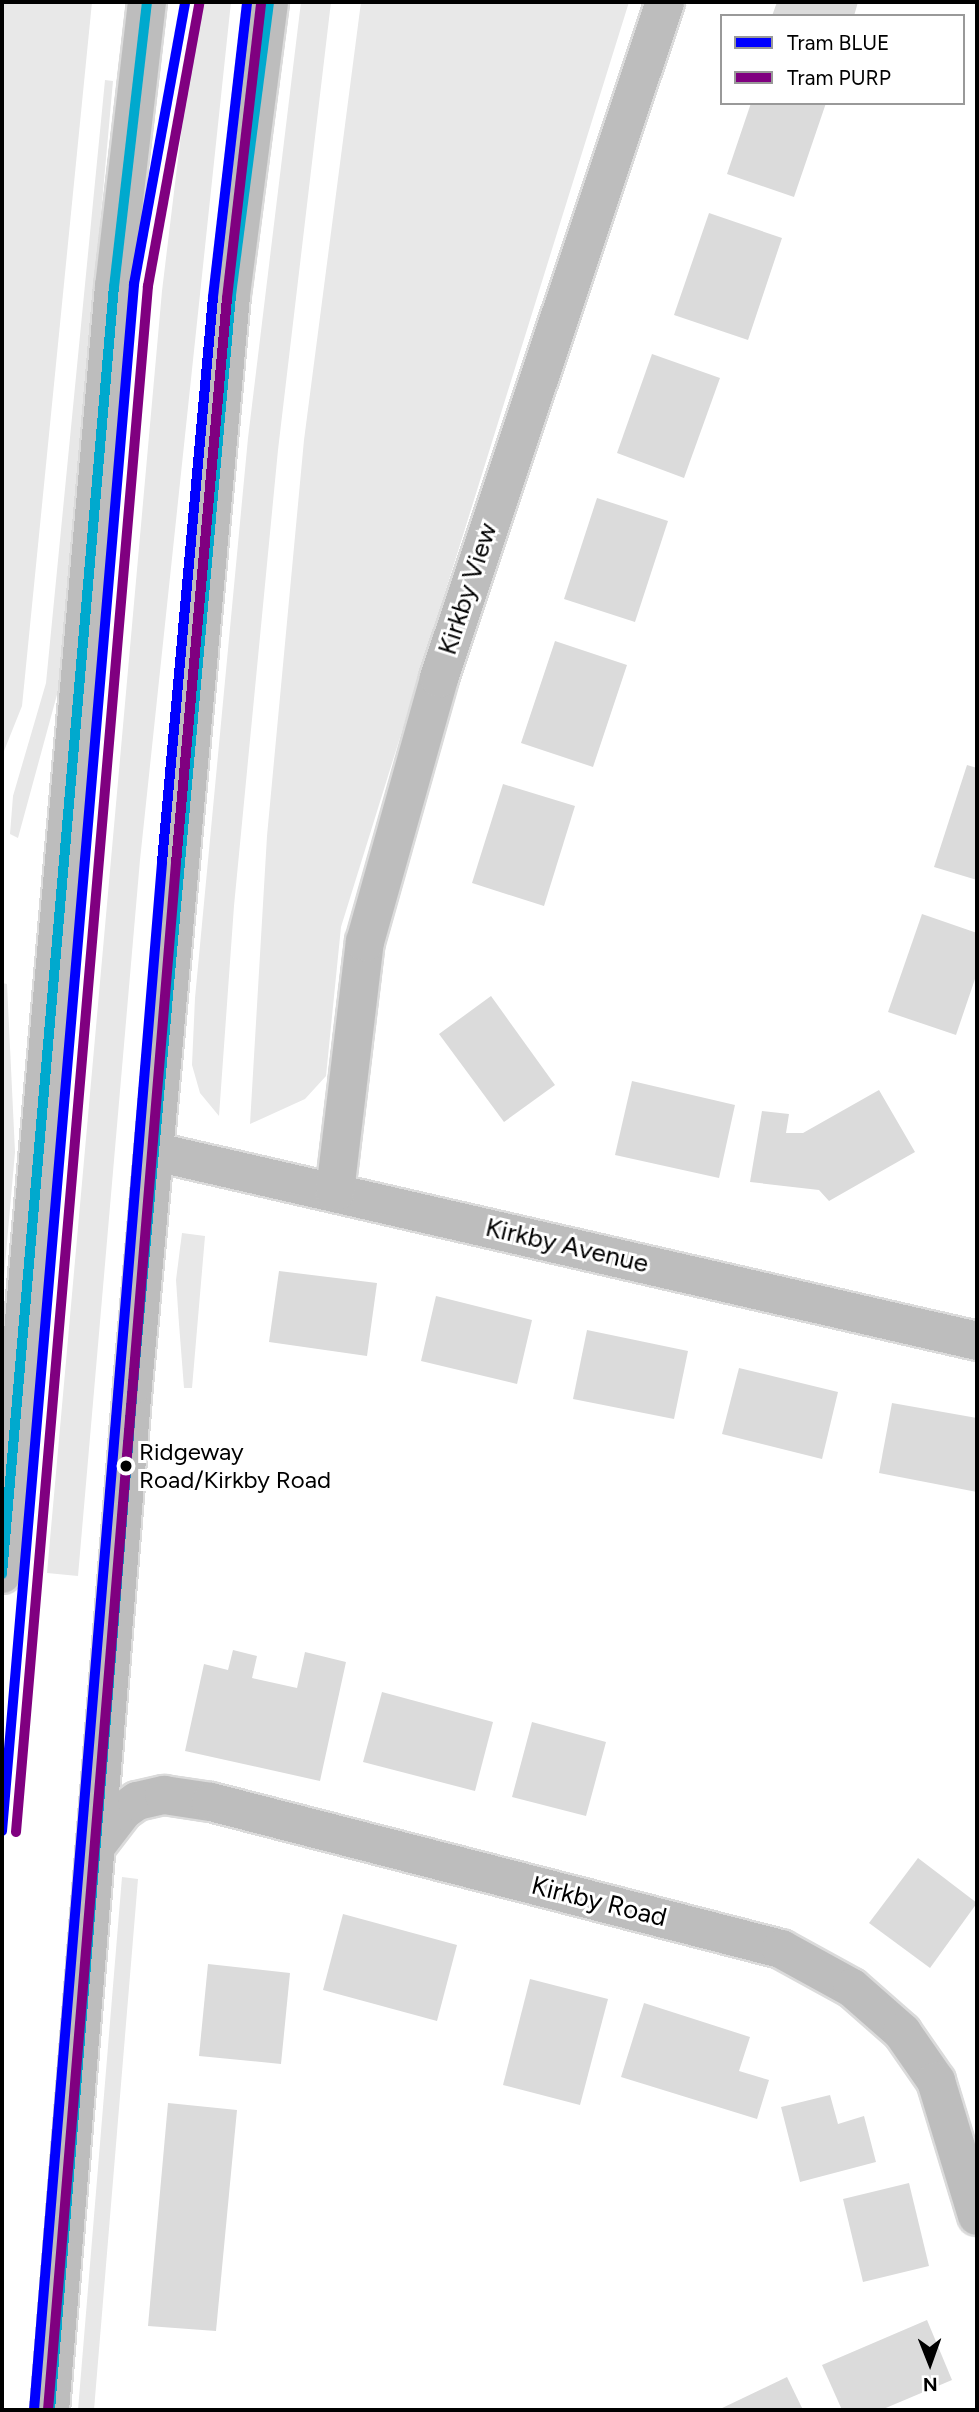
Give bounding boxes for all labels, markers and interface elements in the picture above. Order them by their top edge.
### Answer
legend [720,14,965,105]
text: Tram BLUE [787,30,890,55]
text: Tram PURP [787,65,891,90]
street label: Kirkby View [432,519,504,659]
street label: Kirkby Avenue [483,1212,651,1280]
place label: Ridgeway Road/Kirkby Road [139,1438,331,1494]
marker: Ridgeway Road/Kirkby Road [119,1459,133,1473]
street label: Kirkby Road [528,1870,670,1934]
north arrow [895,2328,965,2398]
text: N [923,2373,938,2396]

